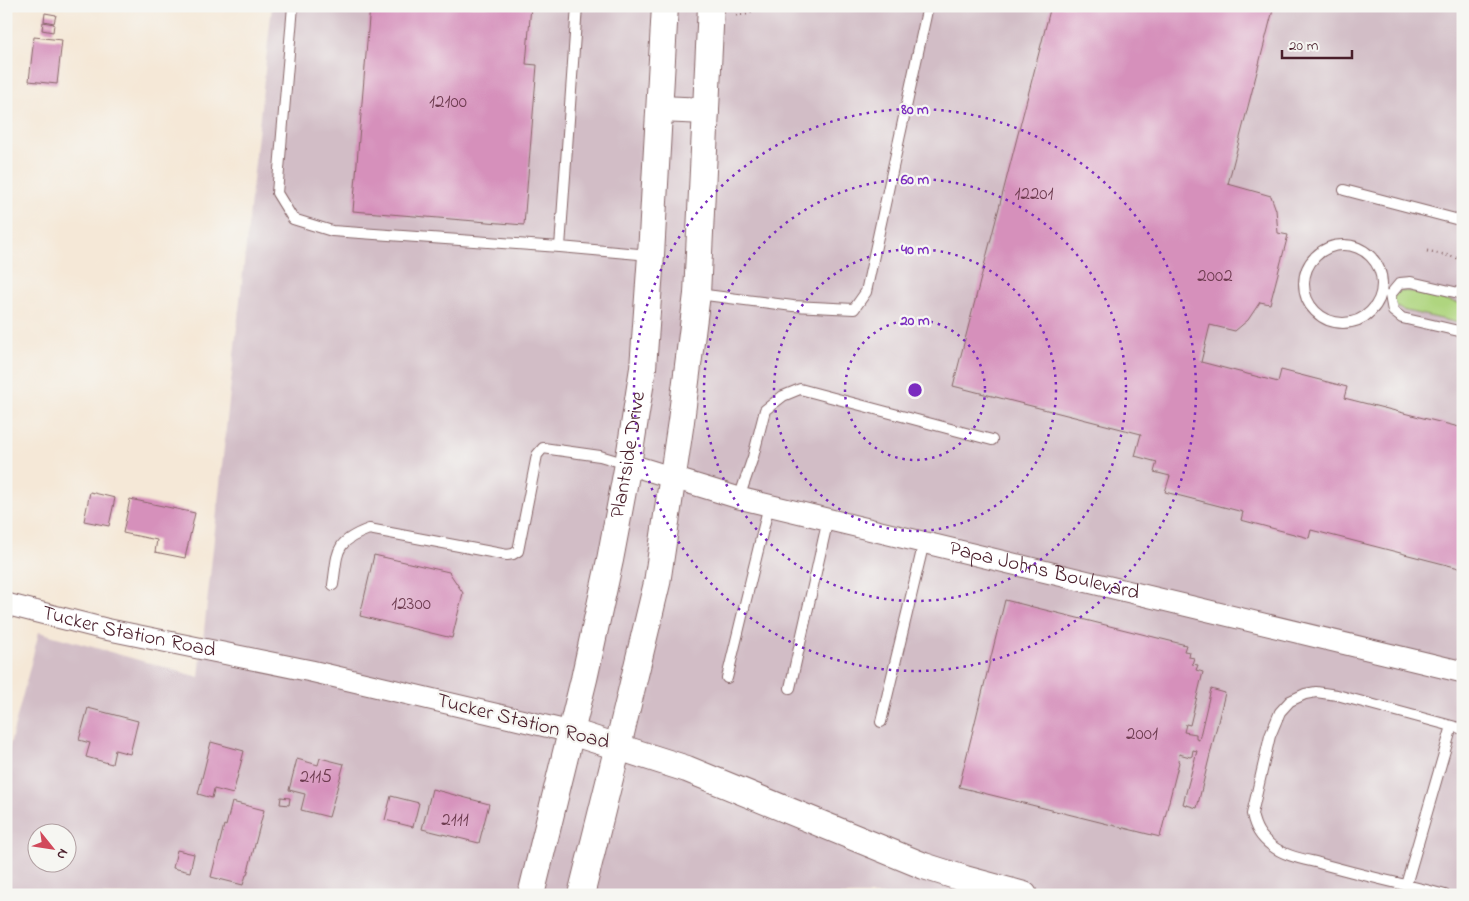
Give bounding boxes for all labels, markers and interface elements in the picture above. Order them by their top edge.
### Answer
scale bar [1282,28,1352,60]
text: 20 m [1289,35,1319,57]
house number: 12100 [429,89,467,116]
text: 80 m [900,99,929,121]
text: 60 m [900,169,930,191]
house number: 12201 [1014,181,1054,208]
text: 40 m [900,239,929,261]
house number: 2002 [1197,263,1233,290]
text: 20 m [899,310,930,332]
centre of rings [906,381,924,399]
street label: Plantside Drive [603,389,654,521]
street label: Papa Johns Boulevard [946,534,1143,609]
house number: 12300 [391,591,431,618]
street label: Tucker Station Road [38,599,219,666]
street label: Tucker Station Road [433,686,613,758]
house number: 2001 [1126,721,1158,748]
house number: 2115 [300,764,332,791]
house number: 2111 [441,807,469,834]
north arrow [28,824,78,874]
text: N [51,844,73,863]

